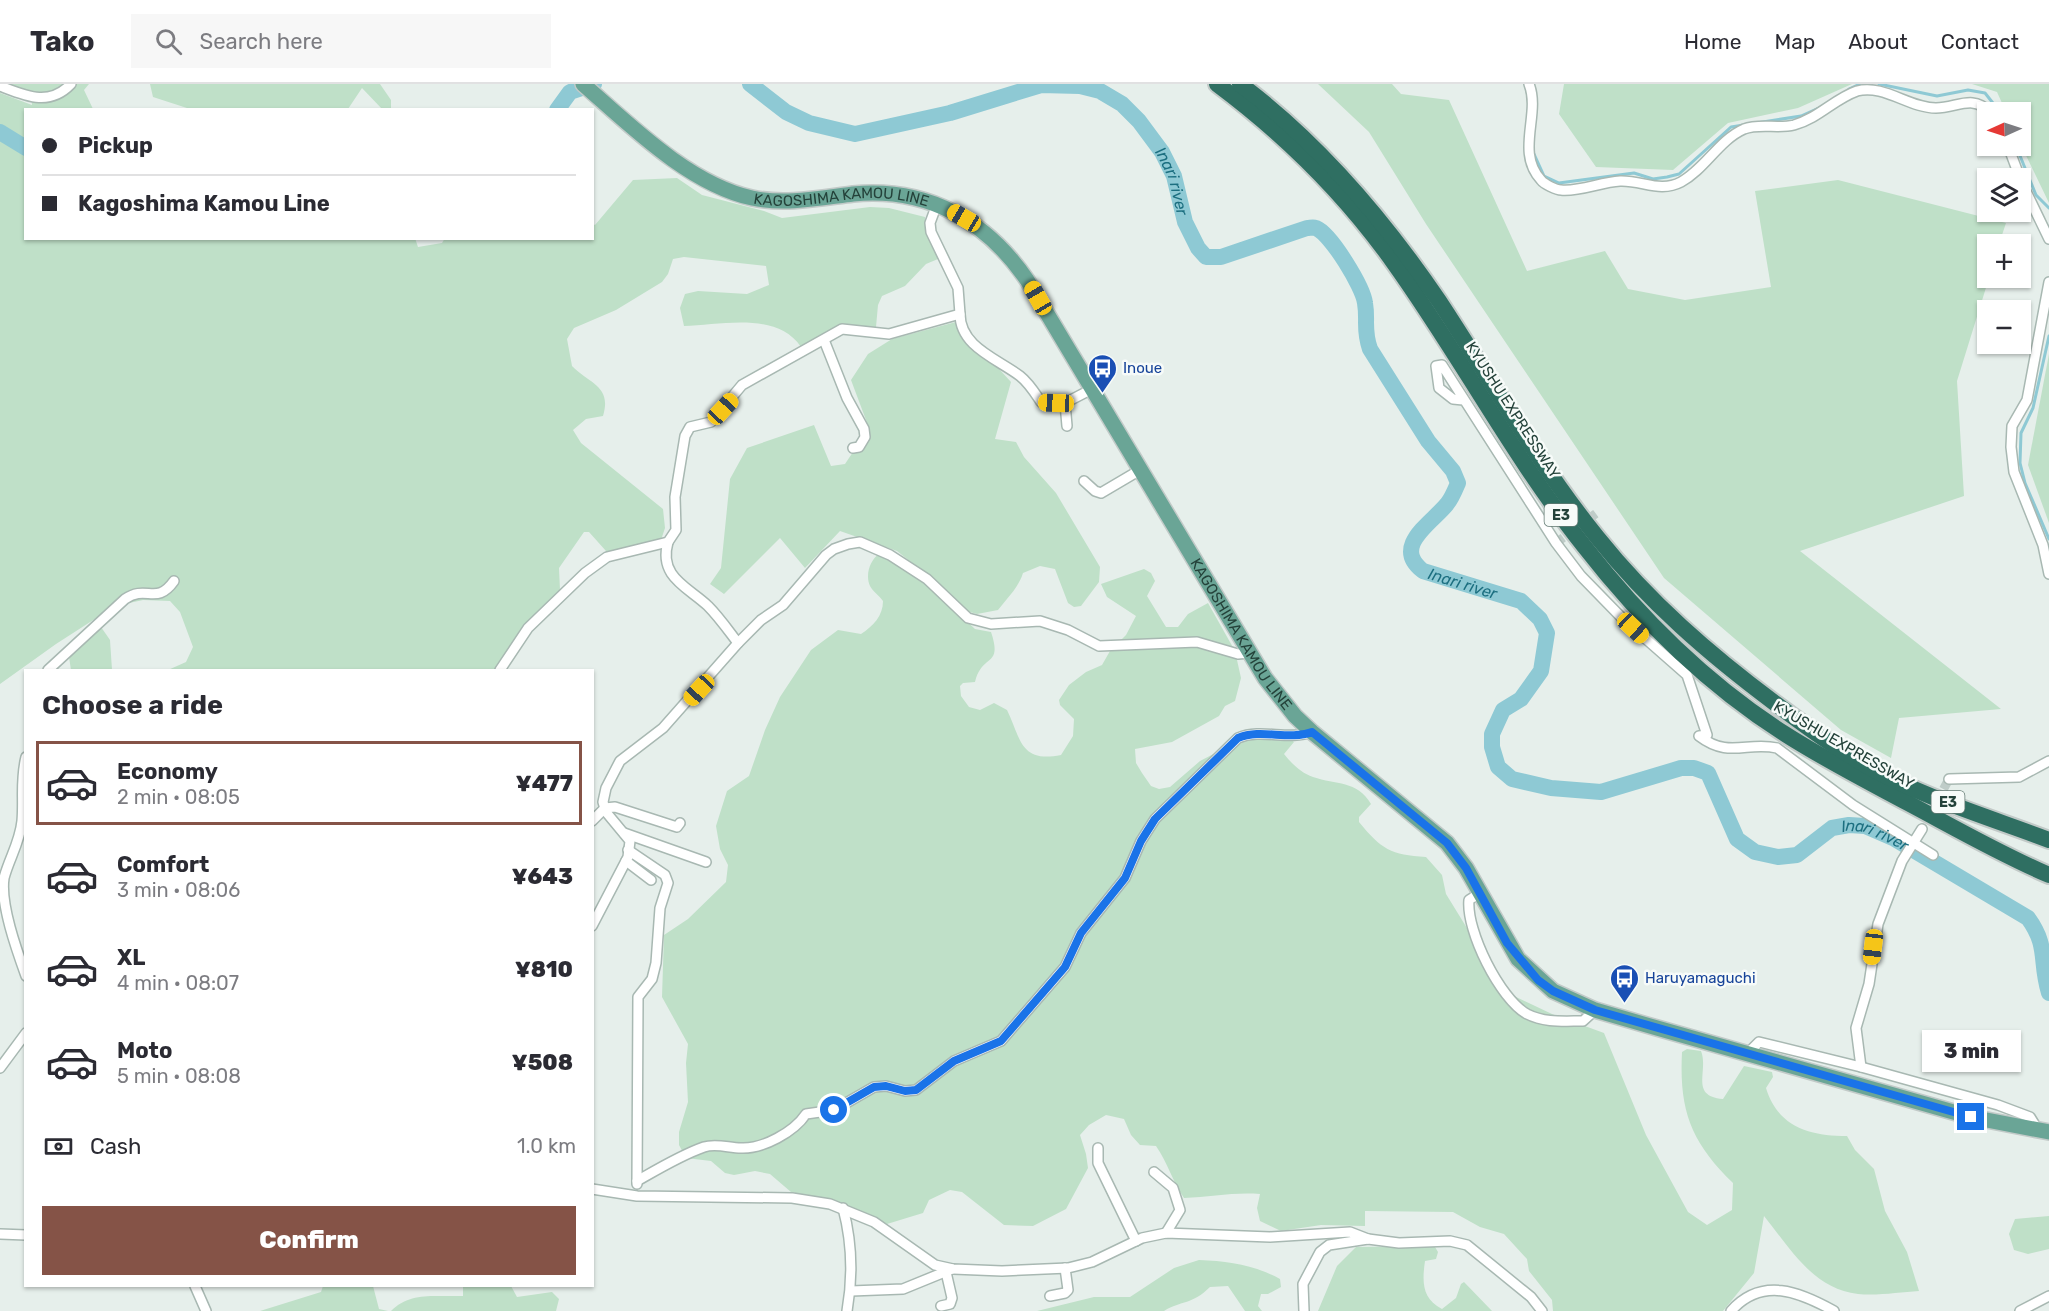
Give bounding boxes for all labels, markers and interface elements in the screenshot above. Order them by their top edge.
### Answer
search box [131,14,551,68]
text: Tako [30,25,95,58]
icon: search [152,25,185,58]
text: Search here [200,28,323,55]
text: Home [1684,29,1741,54]
text: Map [1774,29,1815,54]
text: About [1848,29,1908,54]
text: Contact [1941,29,2019,54]
north arrow [1977,102,2031,156]
map controls [1977,102,2031,354]
text: Pickup [78,132,153,159]
water label: Inari river [1151,143,1192,218]
button: layers [1977,168,2031,222]
street label: KAGOSHIMA KAMOU LINE [752,184,931,210]
text: Kagoshima Kamou Line [78,190,330,217]
car [944,201,984,235]
button: + [1977,234,2031,288]
car [1021,278,1055,318]
button: − [1977,300,2031,354]
street label: KYUSHU EXPRESSWAY [1462,338,1564,482]
bus stop icon: Inoue [1086,352,1118,394]
place label: Inoue [1123,359,1162,377]
car [704,390,742,428]
car [1038,393,1074,413]
road number: E3 [1544,504,1578,526]
street label: KAGOSHIMA KAMOU LINE [1187,555,1296,714]
water label: Inari river [1426,564,1500,603]
car [1614,609,1652,647]
car [680,671,718,709]
text: Choose a ride [42,689,223,721]
street label: KYUSHU EXPRESSWAY [1770,697,1918,793]
icon: car [45,756,99,810]
text: Economy [117,758,218,785]
text: ¥477 [516,770,573,797]
text: 2 min · 08:05 [117,785,240,809]
road number: E3 [1932,791,1964,813]
water label: Inari river [1840,816,1913,855]
icon: car [45,849,99,903]
text: Comfort [117,851,209,878]
text: ¥643 [512,863,573,890]
text: 3 min · 08:06 [117,878,240,902]
car [1862,928,1884,966]
icon: car [45,942,99,996]
text: XL [117,944,145,971]
text: ¥810 [515,956,573,983]
bus stop icon: Haruyamaguchi [1608,962,1640,1004]
place label: Haruyamaguchi [1645,969,1756,987]
text: 4 min · 08:07 [117,971,239,995]
callout: 3 min [1922,1030,2020,1072]
icon: car [45,1035,99,1089]
text: Moto [117,1037,172,1064]
text: 3 min [1944,1039,1999,1063]
text: ¥508 [512,1049,573,1076]
text: 5 min · 08:08 [117,1064,241,1088]
route start [820,1096,847,1123]
route end [1957,1103,1984,1130]
icon: cash [42,1130,75,1163]
text: Cash [90,1133,141,1160]
text: 1.0 km [517,1134,576,1158]
button: Confirm [42,1206,576,1275]

